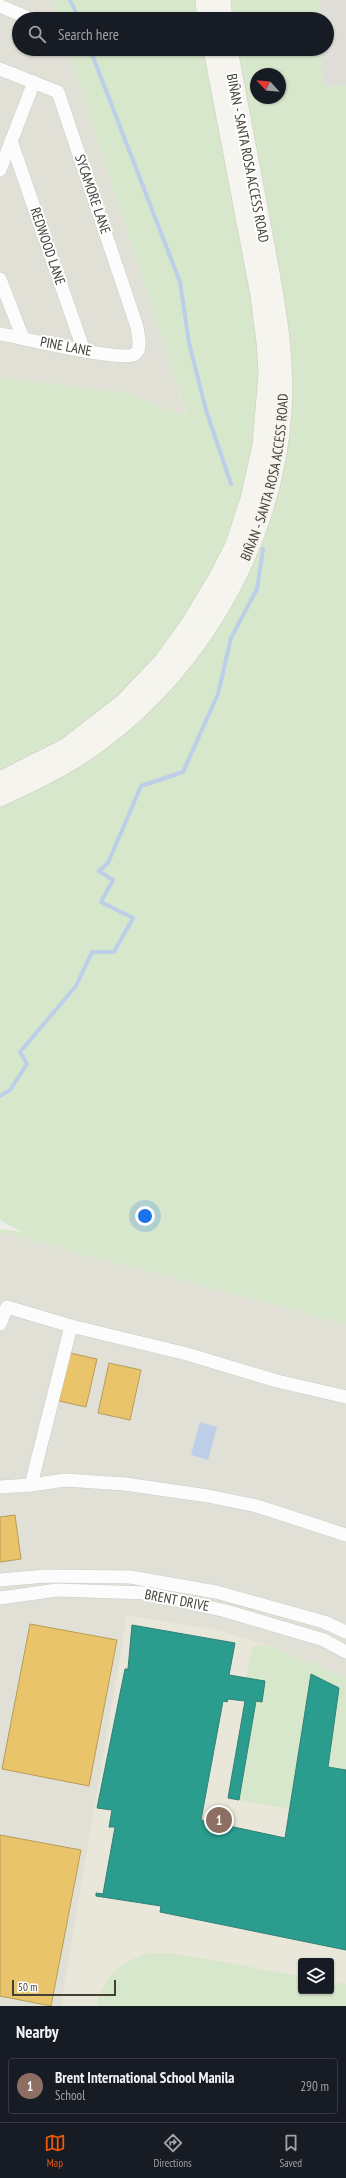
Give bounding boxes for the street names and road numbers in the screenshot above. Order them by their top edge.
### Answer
street label: BIÑAN - SANTA ROSA ACCESS ROAD [223,72,273,244]
street label: SYCAMORE LANE [71,152,115,236]
street label: REDWOOD LANE [26,205,70,287]
street label: PINE LANE [39,332,93,360]
street label: BIÑAN - SANTA ROSA ACCESS ROAD [236,393,292,563]
street label: BRENT DRIVE [143,1585,211,1615]

